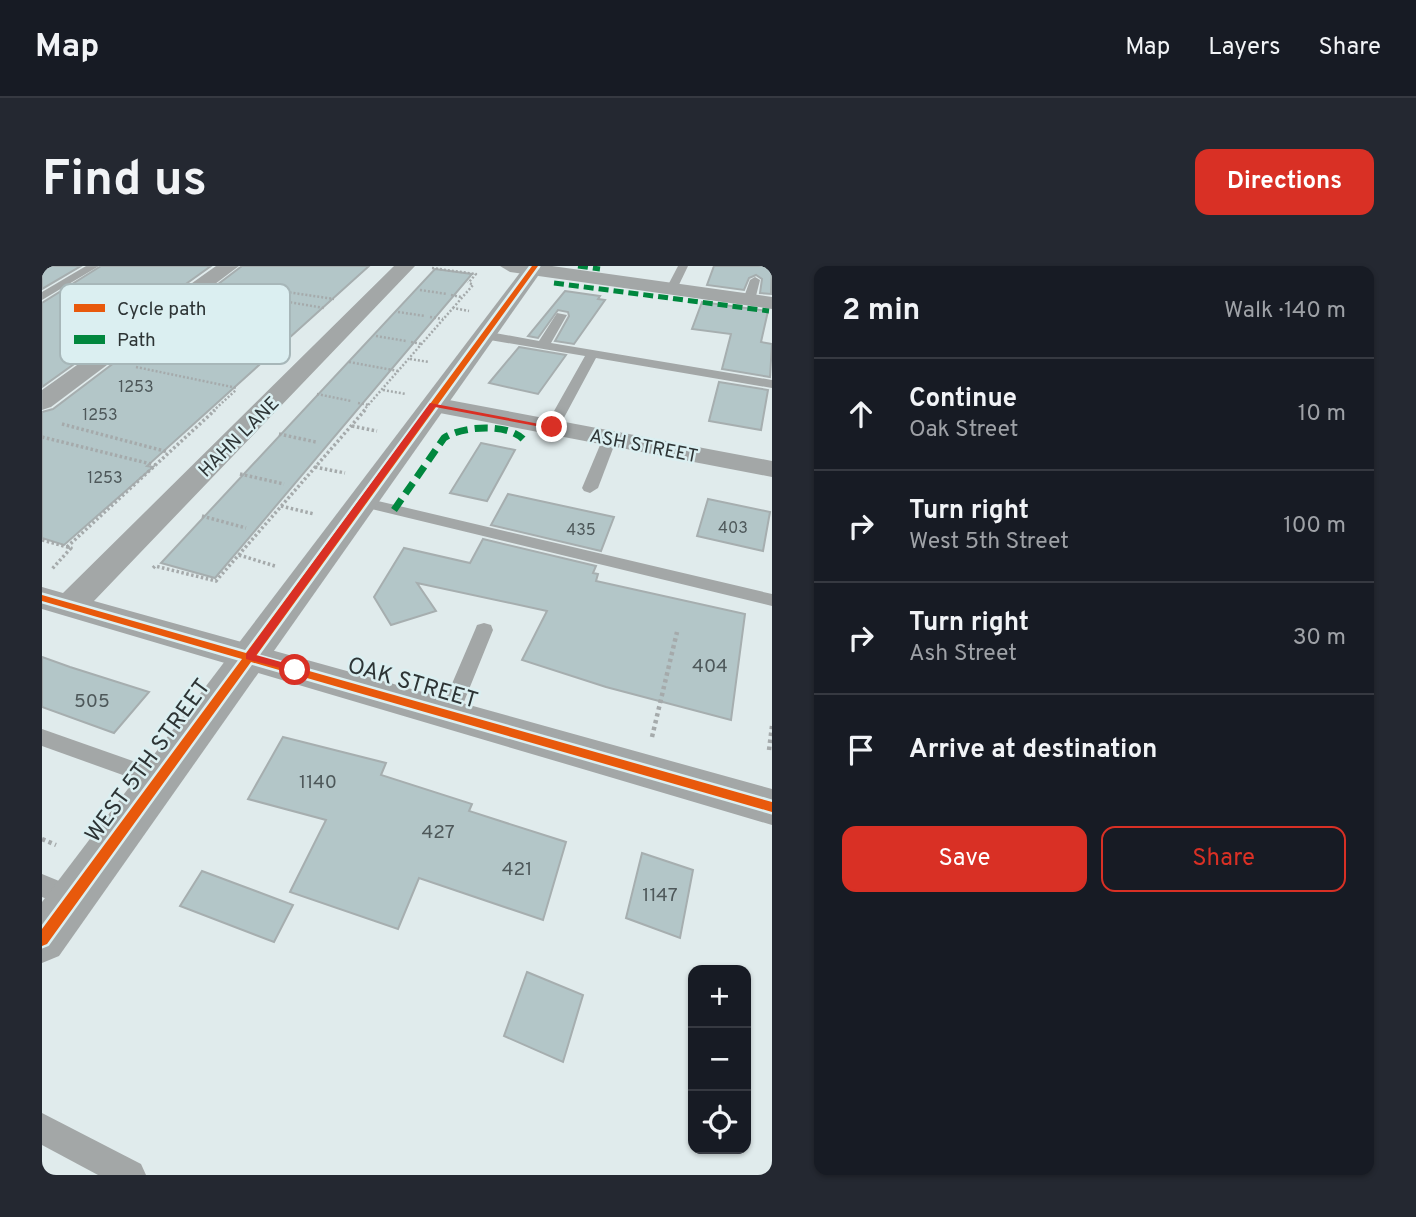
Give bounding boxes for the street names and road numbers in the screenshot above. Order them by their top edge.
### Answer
street label: HAHN LANE [194,392,285,483]
street label: ASH STREET [587,425,700,469]
street label: OAK STREET [344,652,481,717]
street label: WEST 5TH STREET [80,674,218,849]

